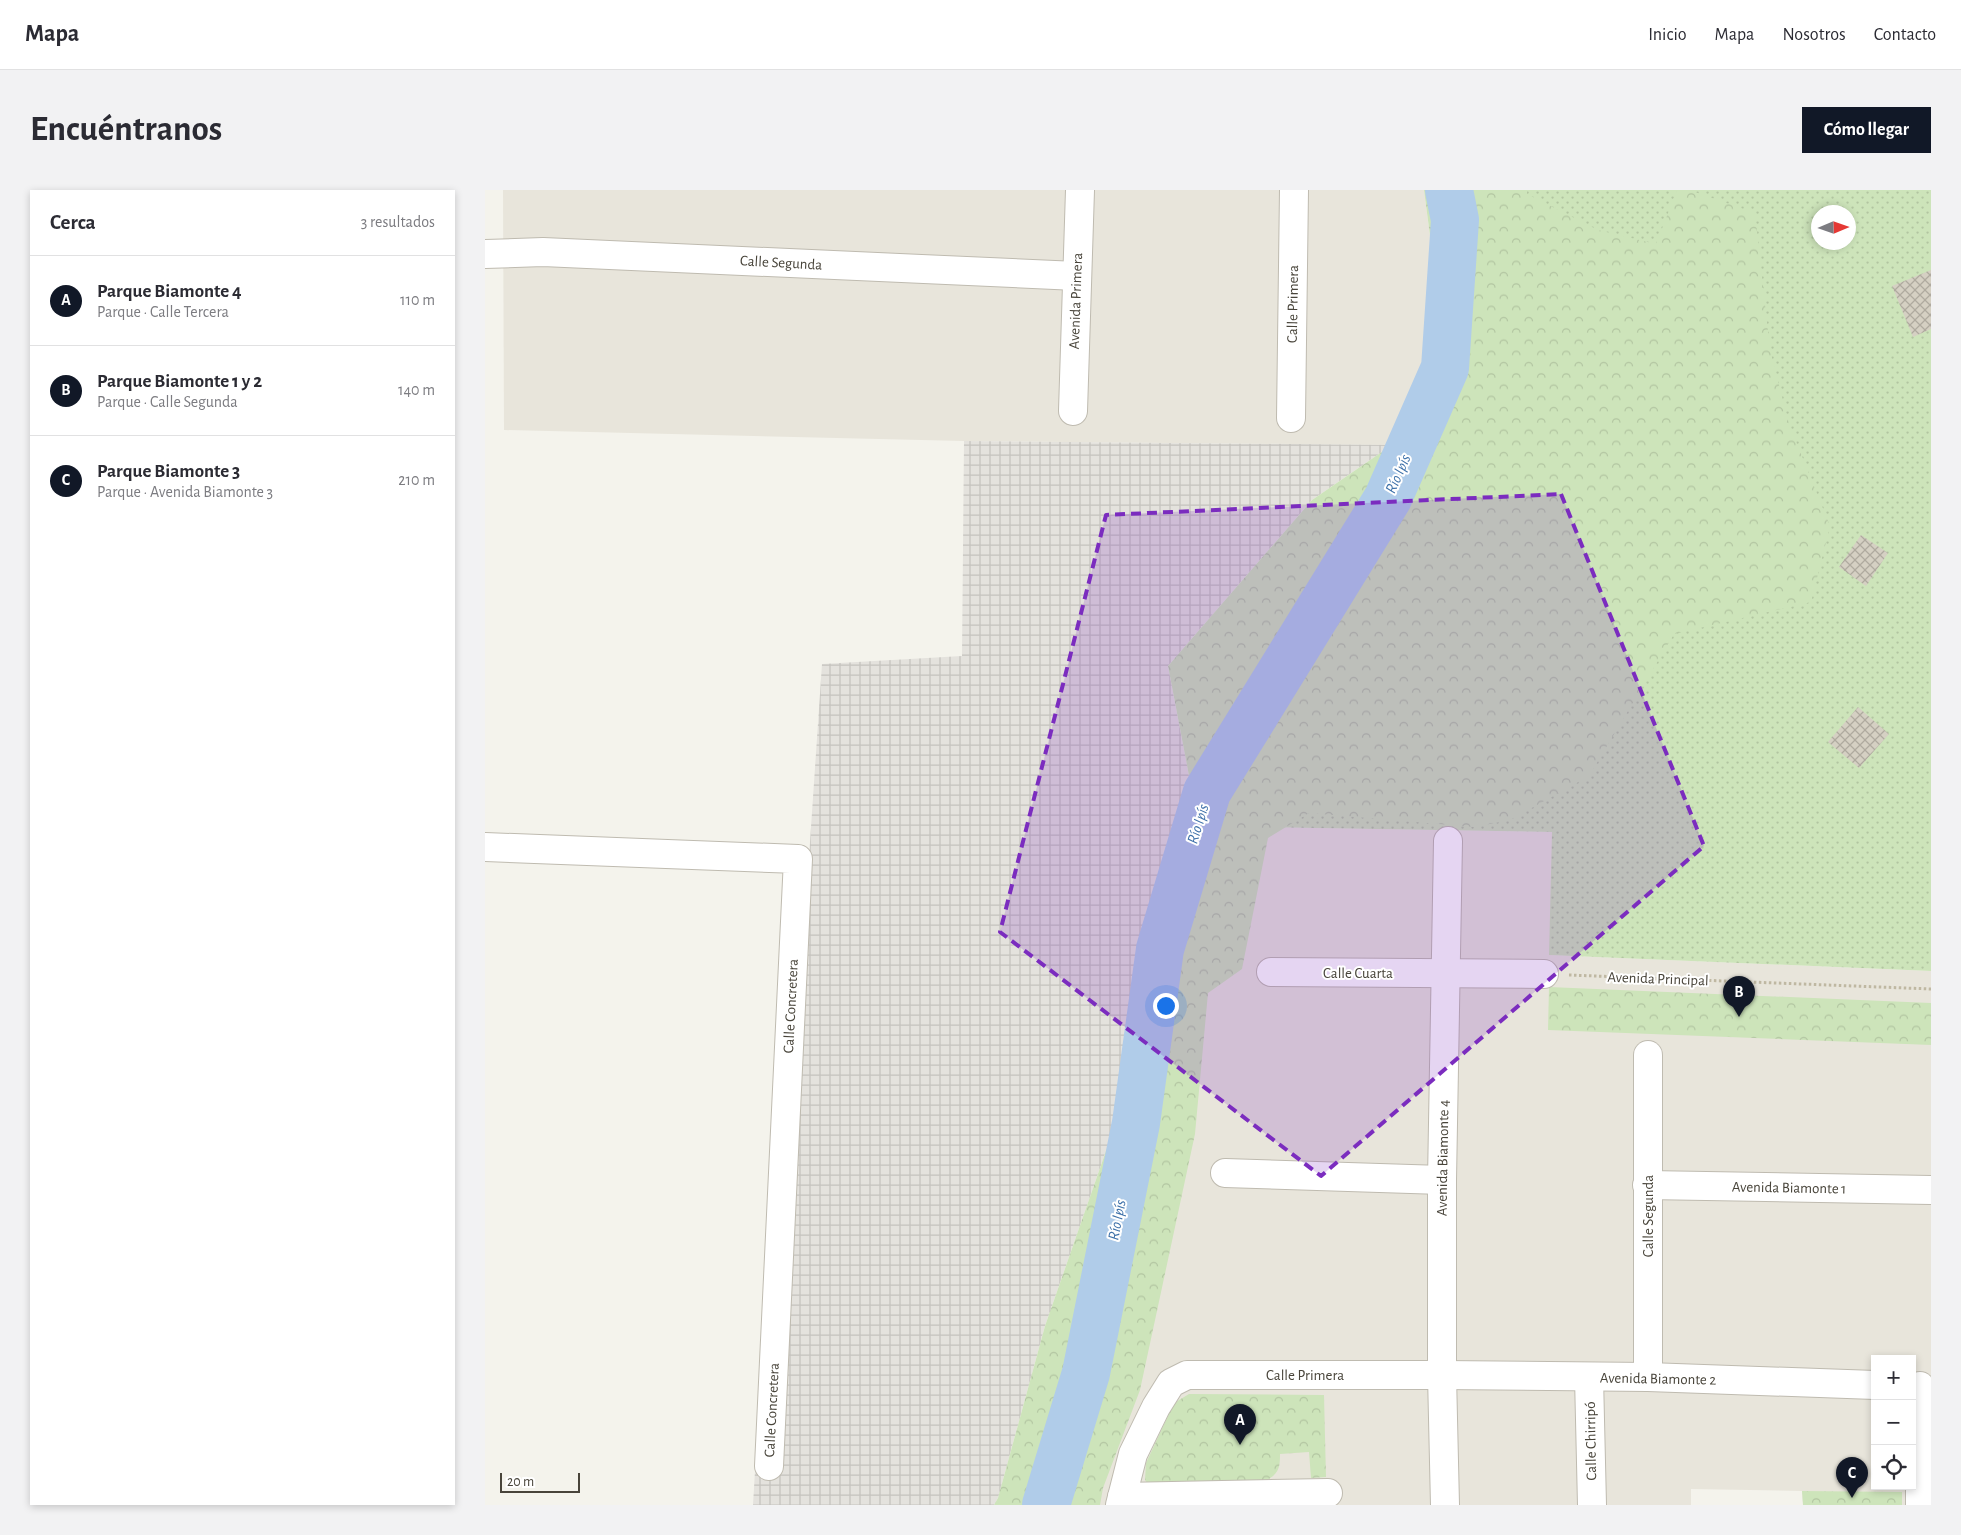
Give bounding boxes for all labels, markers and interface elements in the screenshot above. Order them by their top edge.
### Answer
text: Mapa [25,22,79,46]
text: Inicio [1648,26,1687,44]
text: Mapa [1715,26,1754,44]
text: Nosotros [1782,26,1846,44]
text: Contacto [1874,26,1936,44]
button: Cómo llegar [1802,107,1931,153]
text: Encuéntranos [30,112,222,147]
north arrow [1811,205,1856,250]
text: Cerca [50,212,96,233]
text: 3 resultados [361,214,435,230]
street label: Avenida Primera [1067,252,1085,350]
street label: Calle Segunda [739,253,823,273]
street label: Calle Primera [1285,265,1301,343]
text: Parque Biamonte 4 [97,282,242,301]
text: A [61,292,71,308]
text: 110 m [400,292,435,308]
text: Parque · Calle Tercera [97,304,229,320]
text: Parque Biamonte 1 y 2 [97,372,262,391]
text: B [61,382,71,398]
text: 140 m [398,382,435,398]
text: Parque · Calle Segunda [97,394,238,410]
water label: Río Ipís [1382,452,1414,496]
text: Parque Biamonte 3 [97,462,240,481]
text: C [62,472,70,488]
text: 210 m [398,472,435,488]
text: Parque · Avenida Biamonte 3 [97,484,273,500]
water label: Río Ipís [1184,802,1213,846]
street label: Calle Concretera [781,958,801,1054]
street label: Calle Cuarta [1323,966,1393,981]
street label: Avenida Principal [1607,970,1709,988]
pin: B [1723,976,1755,1017]
your location [1153,993,1179,1019]
street label: Avenida Biamonte 4 [1434,1100,1452,1216]
street label: Calle Segunda [1641,1175,1656,1257]
street label: Avenida Biamonte 1 [1732,1180,1846,1196]
water label: Río Ipís [1105,1199,1130,1242]
map controls [1871,1355,1916,1490]
button: + [1871,1355,1916,1400]
street label: Calle Concretera [762,1362,782,1458]
street label: Calle Primera [1266,1368,1344,1383]
street label: Avenida Biamonte 2 [1600,1370,1716,1388]
button: − [1871,1400,1916,1445]
street label: Calle Chirripó [1583,1401,1599,1481]
pin: A [1224,1404,1256,1445]
button: locate [1871,1445,1916,1490]
pin: C [1836,1457,1868,1498]
scale bar [500,1470,580,1493]
text: 20 m [507,1475,534,1489]

